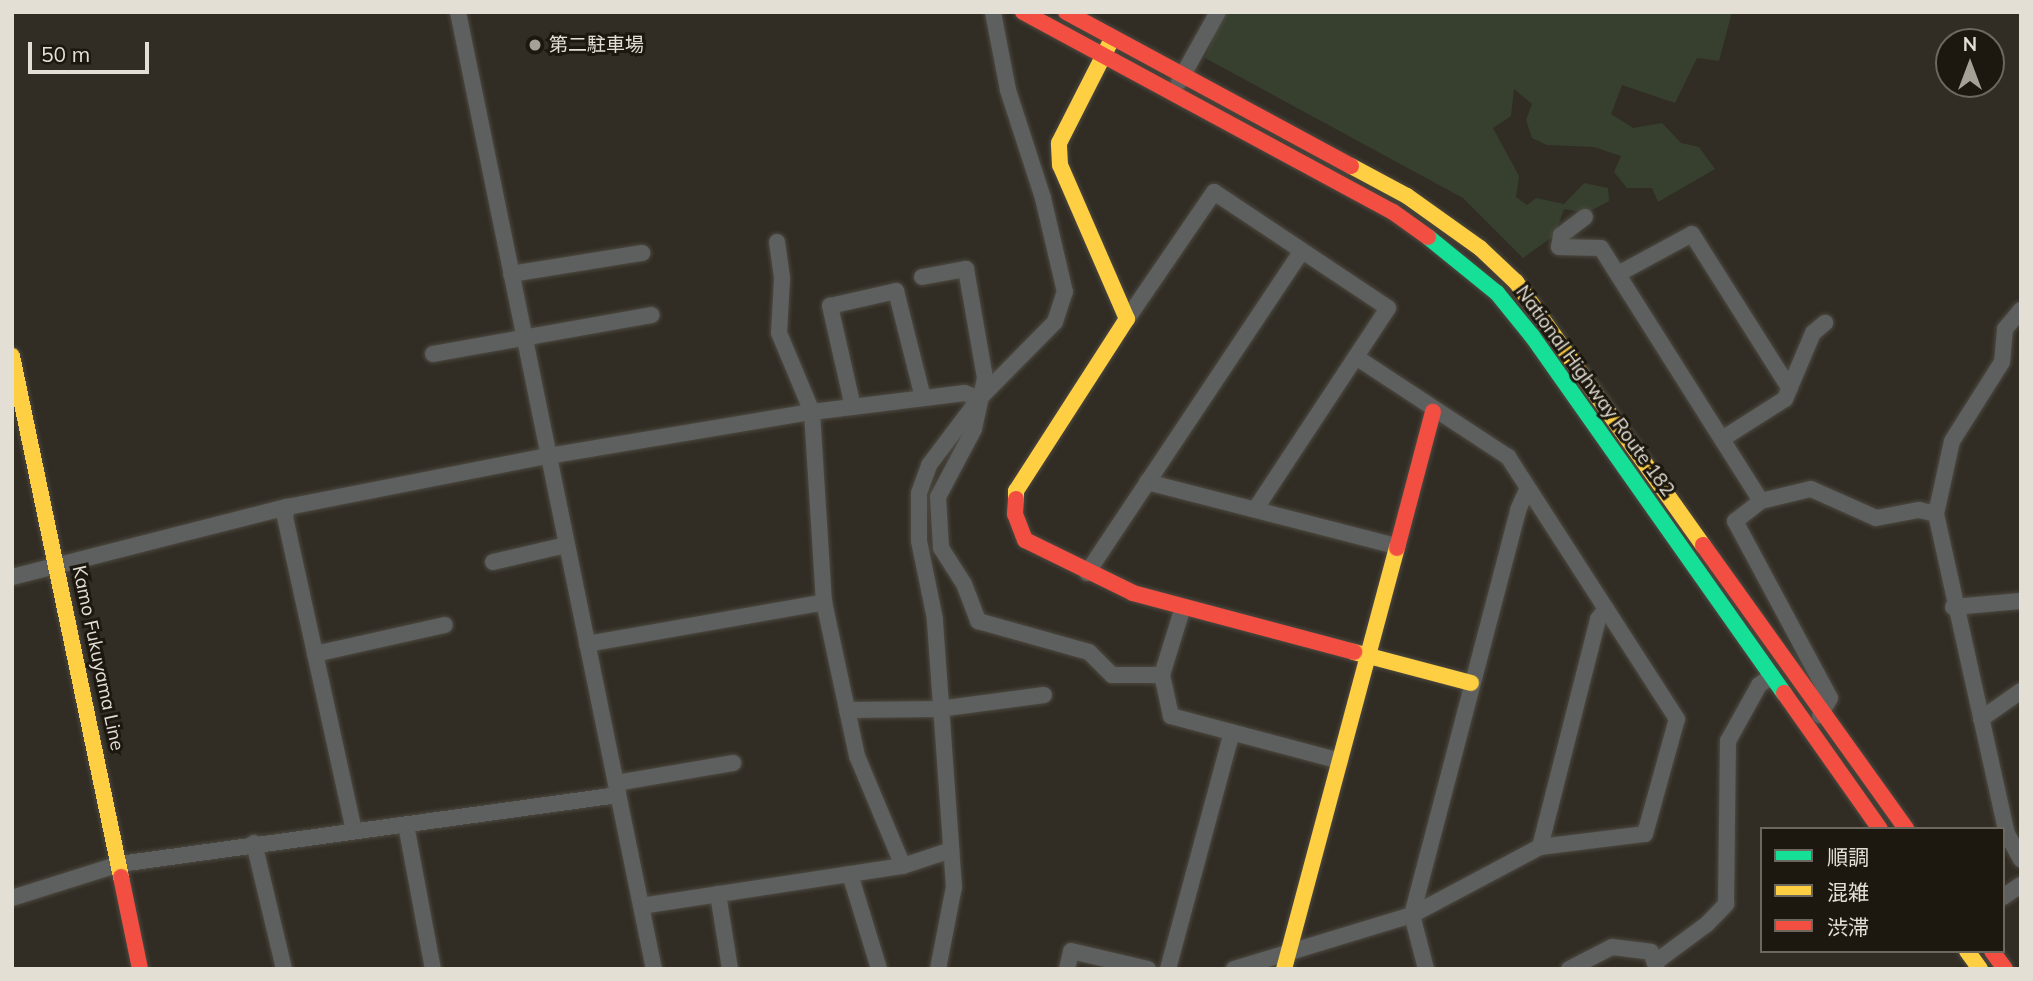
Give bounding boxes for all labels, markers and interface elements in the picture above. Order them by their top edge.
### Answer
scale bar [32,28,152,72]
north arrow [1935,28,2005,98]
text: N [1963,32,1977,56]
place label: 第二駐車場 [549,34,644,56]
marker: 第二駐車場 [527,37,543,53]
text: 50 m [41,41,90,67]
street label: National Highway Route 182 [1511,281,1679,501]
street label: Kamo Fukuyama Line [67,563,129,753]
legend [1760,827,2005,953]
text: 順調 [1827,844,1869,870]
text: 混雑 [1827,879,1869,905]
text: 渋滞 [1827,914,1869,940]

